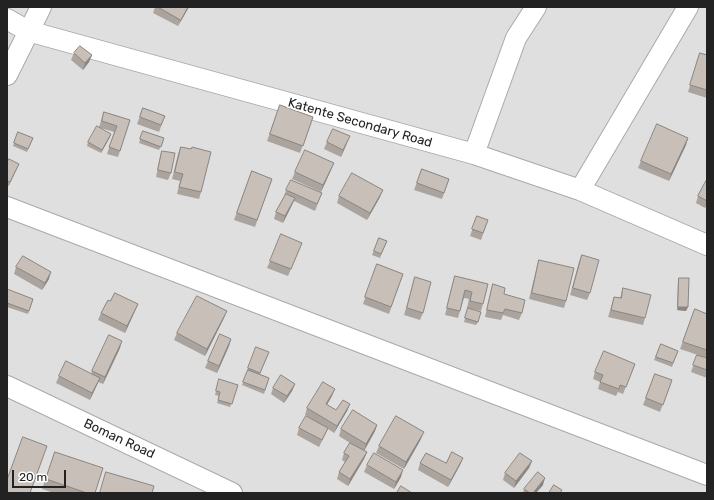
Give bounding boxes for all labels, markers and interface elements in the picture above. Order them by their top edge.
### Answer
street label: Katente Secondary Road [286,95,434,151]
street label: Boman Road [81,416,157,462]
scale bar [14,462,68,488]
text: 20 m [19,470,47,484]

